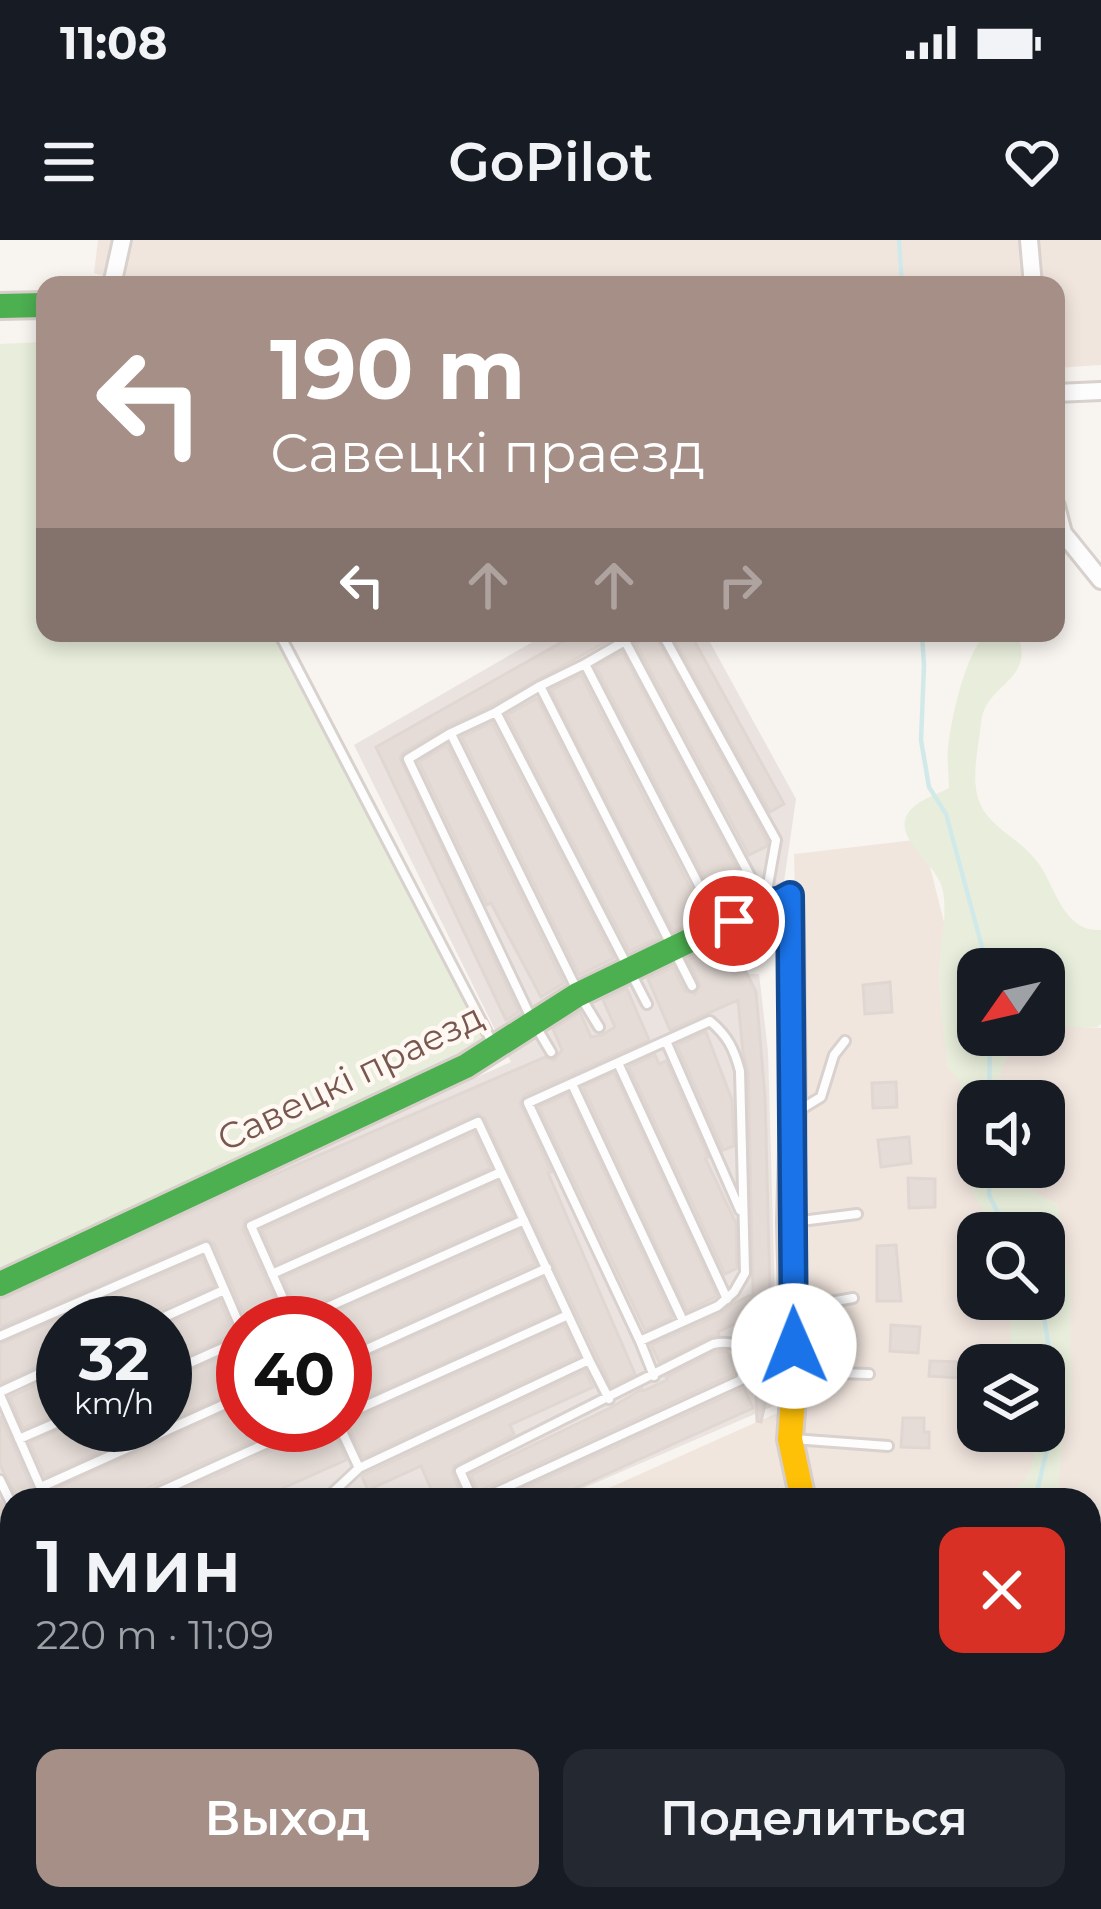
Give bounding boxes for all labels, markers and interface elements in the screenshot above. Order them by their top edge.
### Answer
text: 11:08 [60,15,167,70]
icon: menu [36,129,102,195]
text: GoPilot [448,129,653,195]
icon: heart [999,129,1065,195]
text: 190 m [270,318,525,420]
icon: left [72,324,228,480]
text: Савецкі праезд [270,420,705,486]
icon: left [329,552,395,618]
icon: ahead [455,552,521,618]
icon: ahead [581,552,647,618]
icon: right [707,552,773,618]
pin [683,870,785,972]
icon: arrive [701,888,767,954]
north arrow [957,948,1065,1056]
map controls [957,948,1065,1452]
street label: Савецкі праезд [210,994,490,1160]
button: sound [957,1080,1065,1188]
button: search [957,1212,1065,1320]
position arrow [731,1283,857,1409]
speed limit sign: 40 [216,1296,372,1452]
text: 32 [79,1322,149,1395]
button: layers [957,1344,1065,1452]
text: km/h [74,1385,154,1422]
text: 1 мин [36,1522,241,1610]
button: close [939,1527,1065,1653]
text: 220 m · 11:09 [36,1611,274,1659]
button: Выход [36,1749,539,1887]
button: Поделиться [563,1749,1065,1887]

